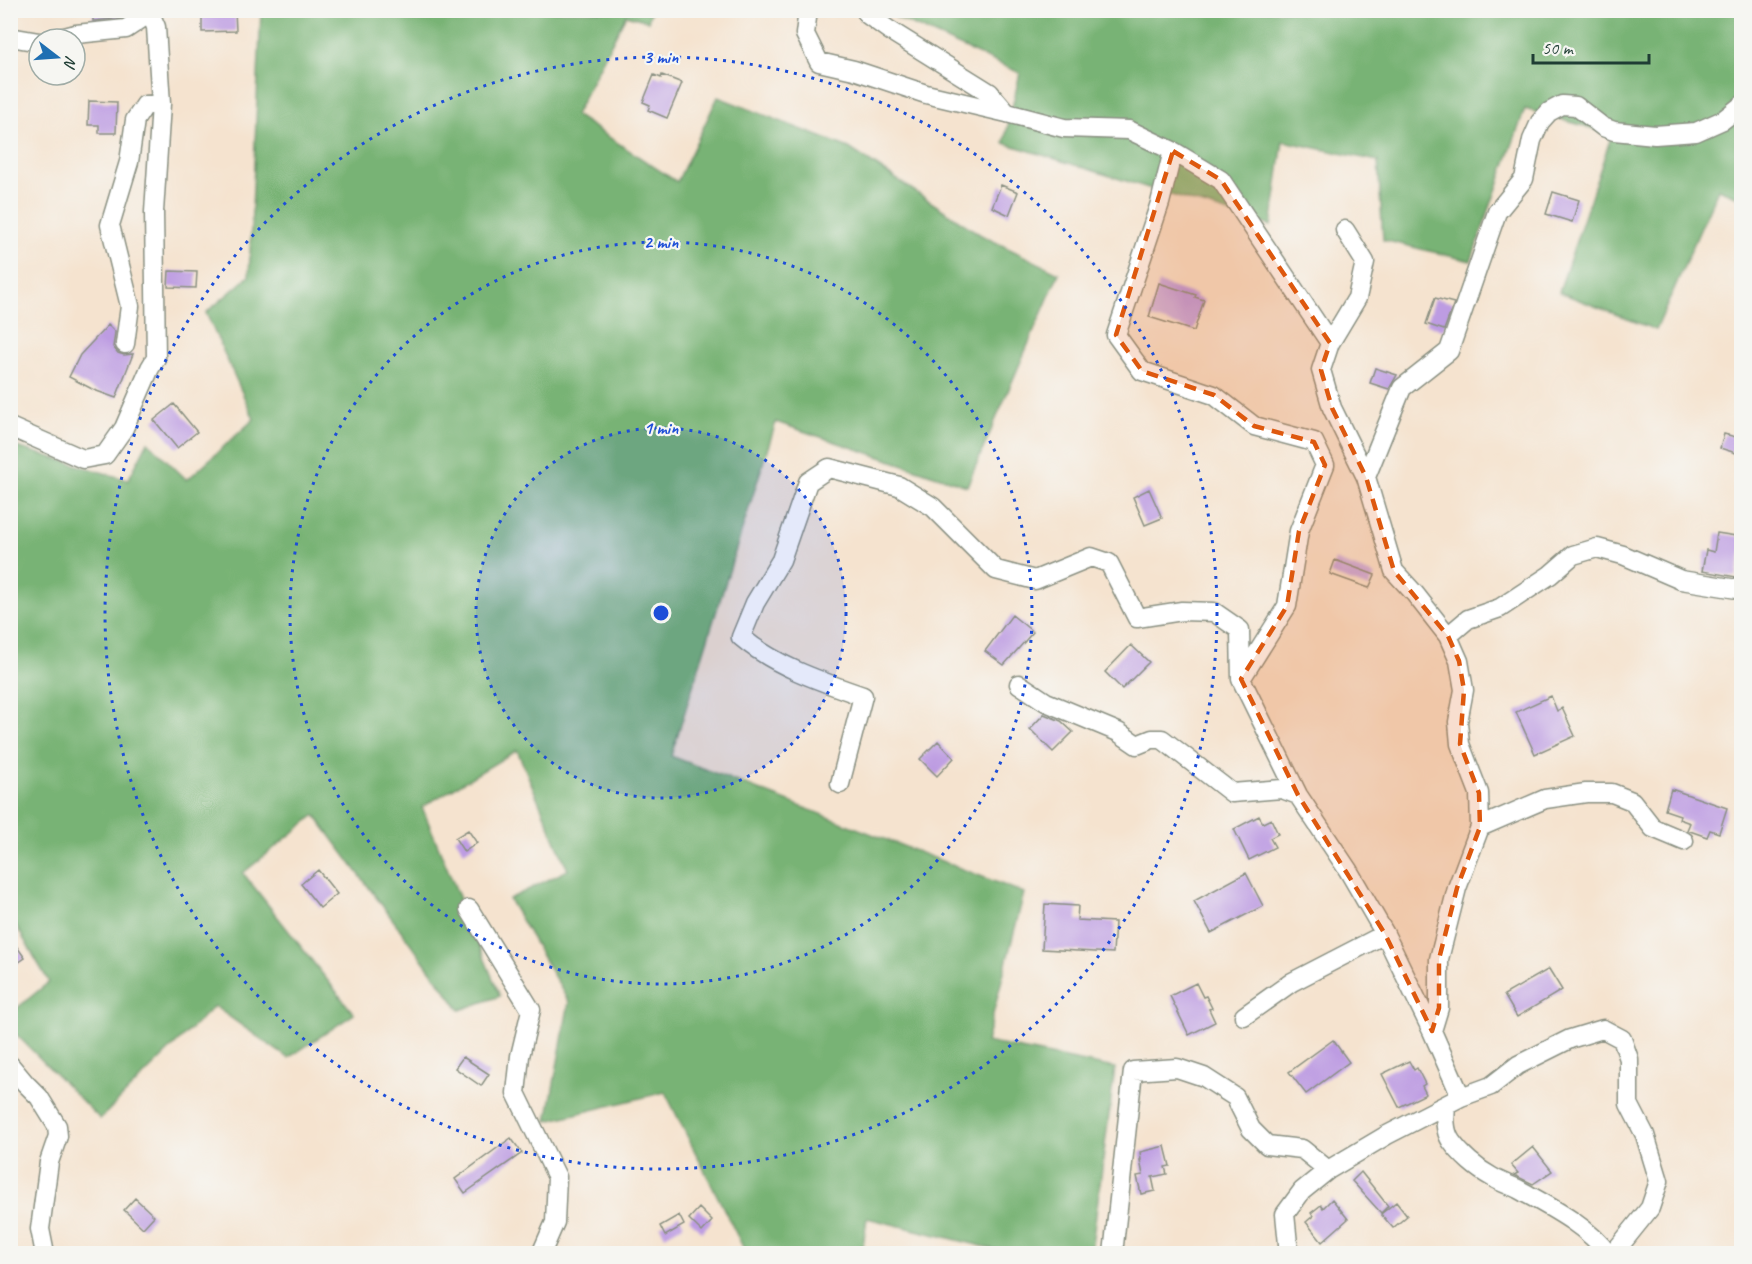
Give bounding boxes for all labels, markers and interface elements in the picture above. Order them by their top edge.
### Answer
north arrow [27,27,87,87]
scale bar [1533,27,1648,65]
text: 50 m [1542,37,1575,59]
text: 3 min [644,46,679,68]
text: N [58,53,81,72]
text: 2 min [644,231,679,253]
text: 1 min [644,417,679,439]
centre of rings [651,603,671,623]

